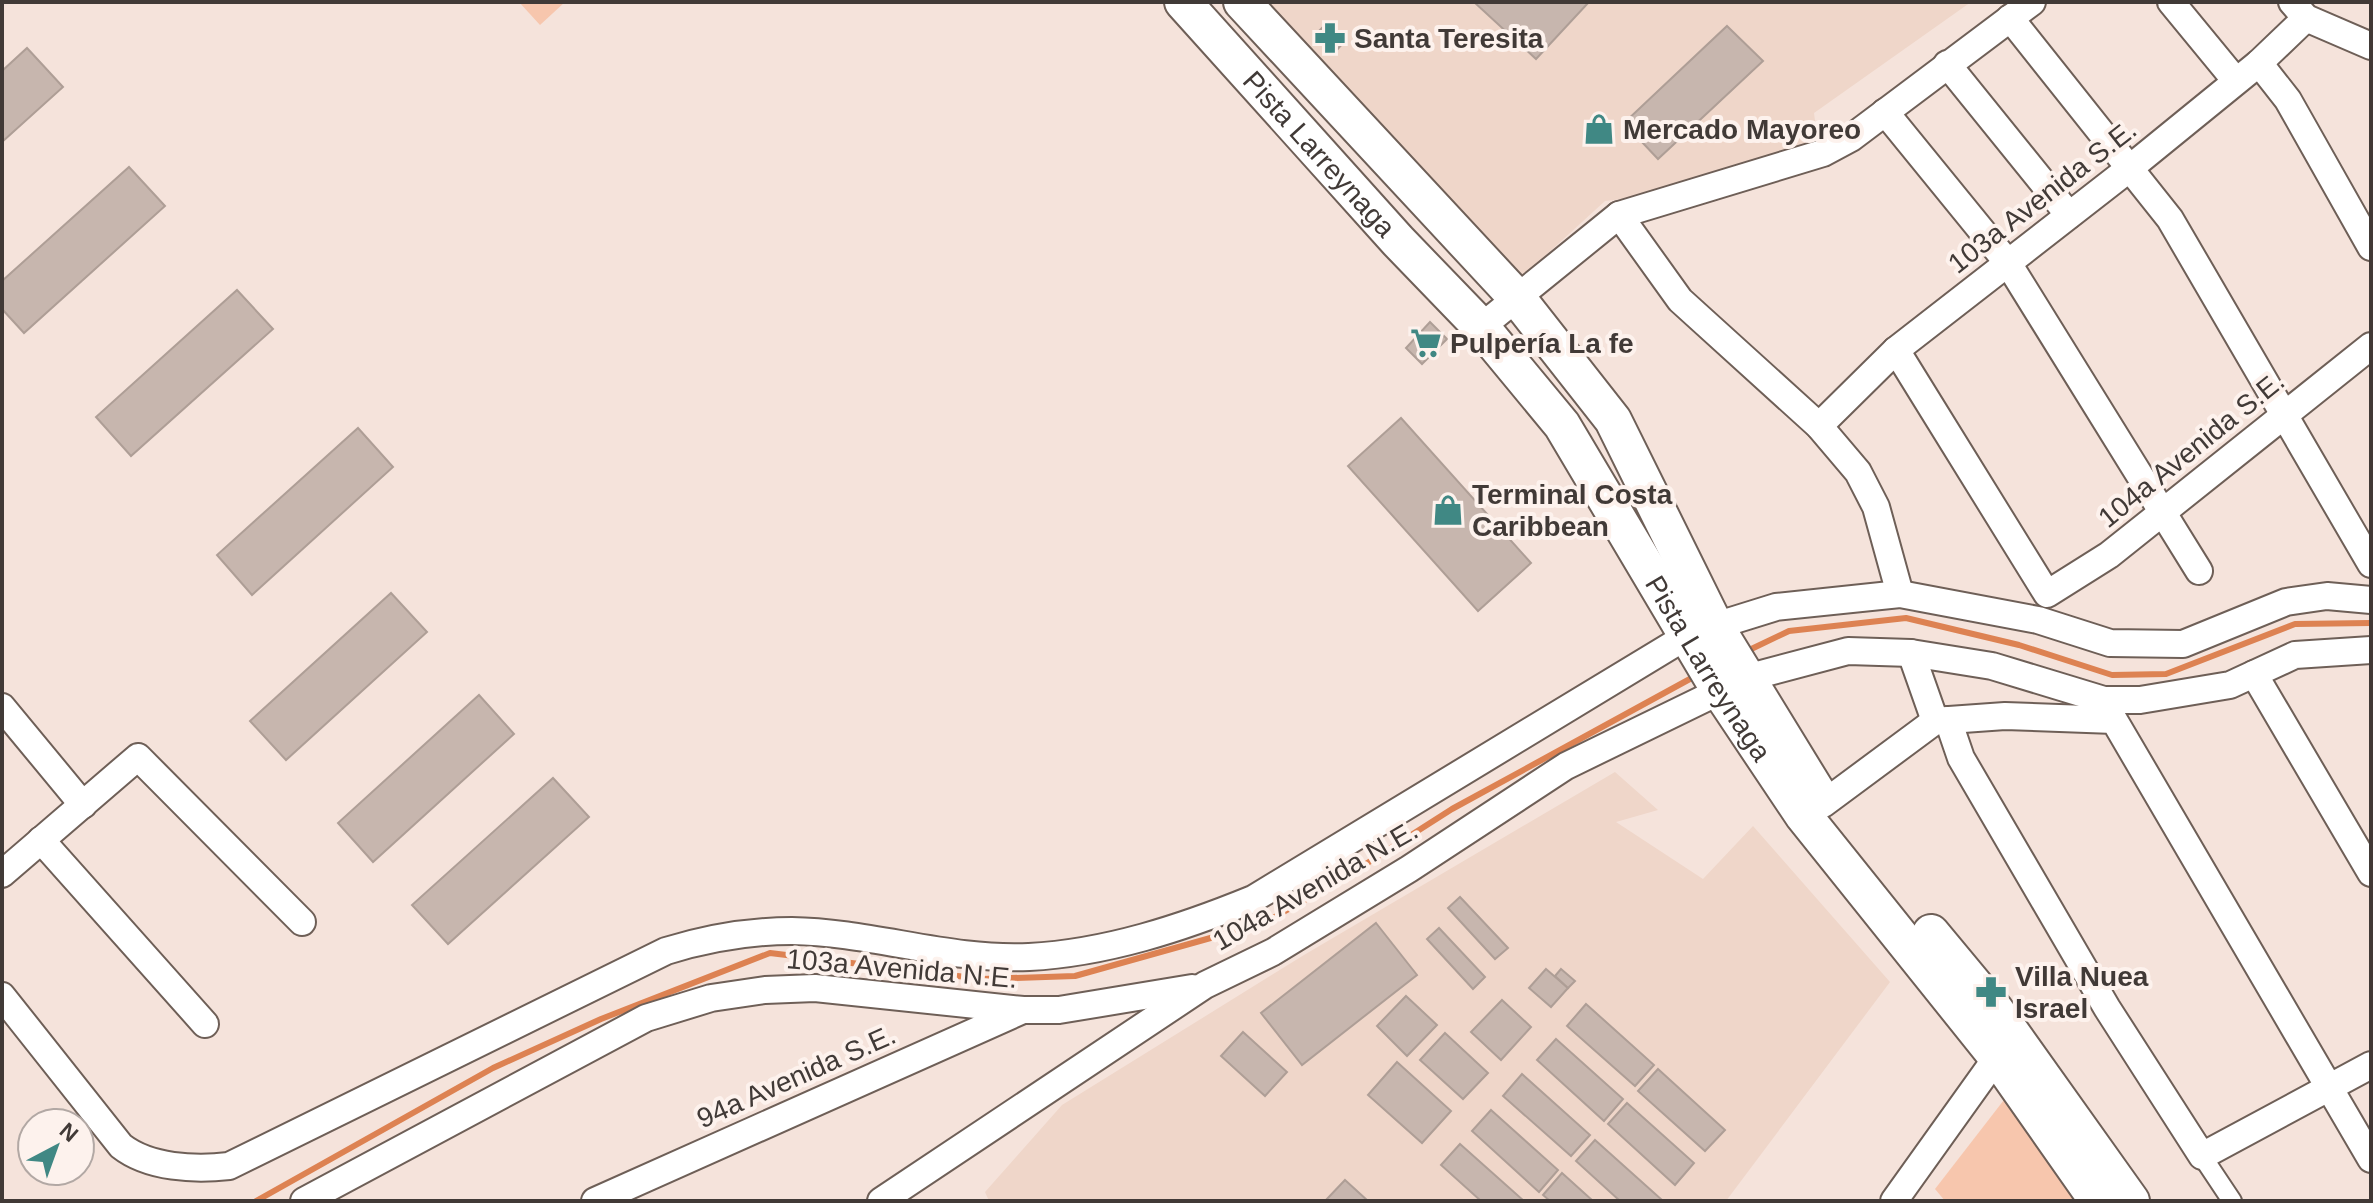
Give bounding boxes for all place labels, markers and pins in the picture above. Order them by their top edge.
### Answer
pharmacy icon: Santa Teresita [1313,21,1347,55]
place label: Santa Teresita [1354,23,1544,54]
shop icon: Mercado Mayoreo [1582,112,1616,146]
place label: Mercado Mayoreo [1623,114,1861,145]
supermarket icon: Pulpería La fe [1409,326,1443,360]
place label: Pulpería La fe [1450,328,1634,359]
place label: Terminal Costa Caribbean [1472,479,1673,542]
shop icon: Terminal Costa Caribbean [1431,493,1465,527]
place label: Villa Nuea Israel [2015,961,2149,1024]
pharmacy icon: Villa Nuea Israel [1974,975,2008,1009]

